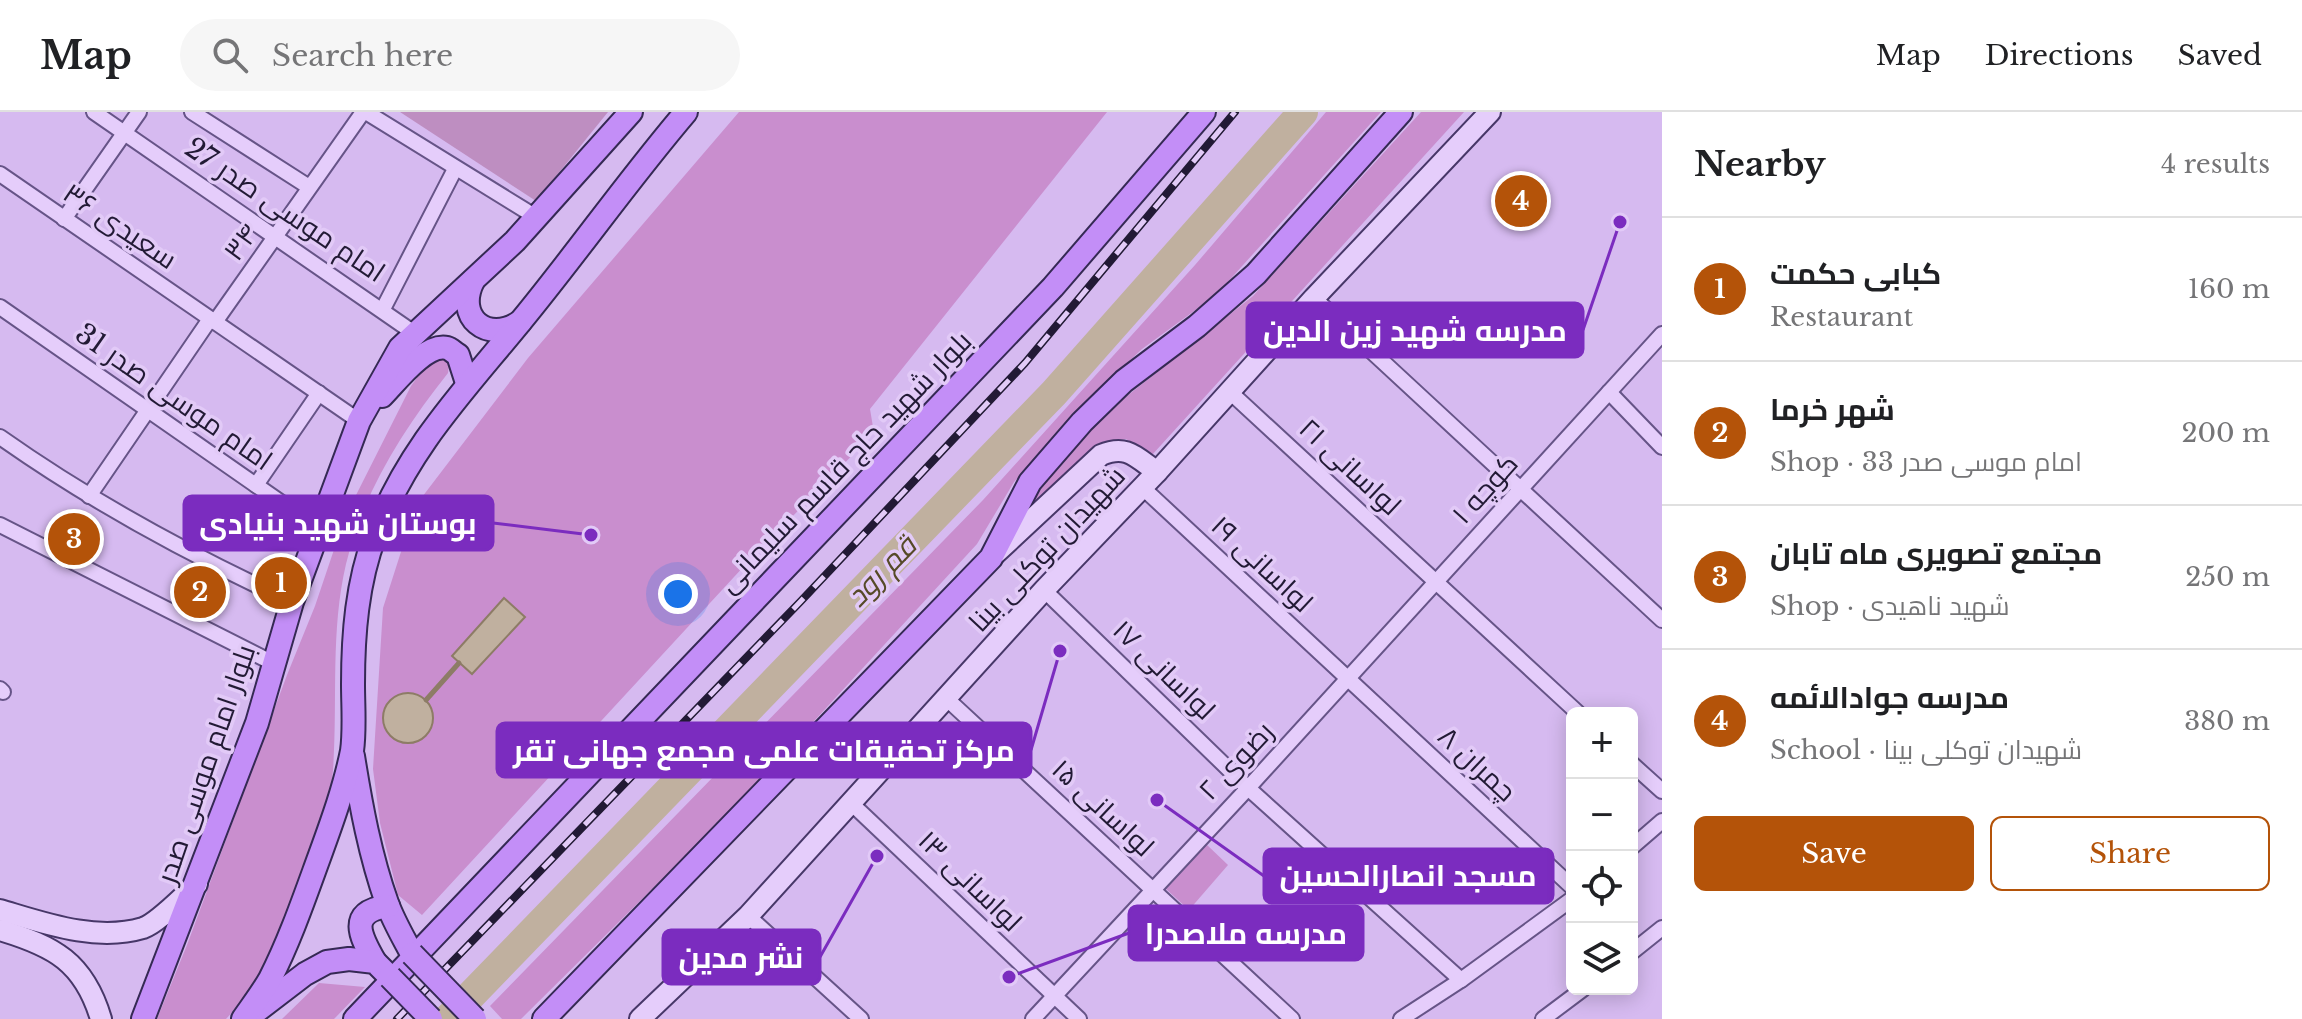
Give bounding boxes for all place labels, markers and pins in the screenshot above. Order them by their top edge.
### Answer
pin: 4 [1495,171,1547,231]
callout: مدرسه شهید زین الدین [1247,303,1583,357]
callout: بوستان شهید بنیادی [184,496,493,550]
pin: 3 [48,509,100,569]
pin: 1 [255,553,307,613]
pin: 2 [174,562,226,622]
callout: مرکز تحقیقات علمی مجمع جهانی تقر [497,723,1031,777]
callout: مسجد انصارالحسین [1264,849,1553,903]
callout: مدرسه ملاصدرا [1129,906,1363,960]
callout: نشر مدین [663,930,820,984]

